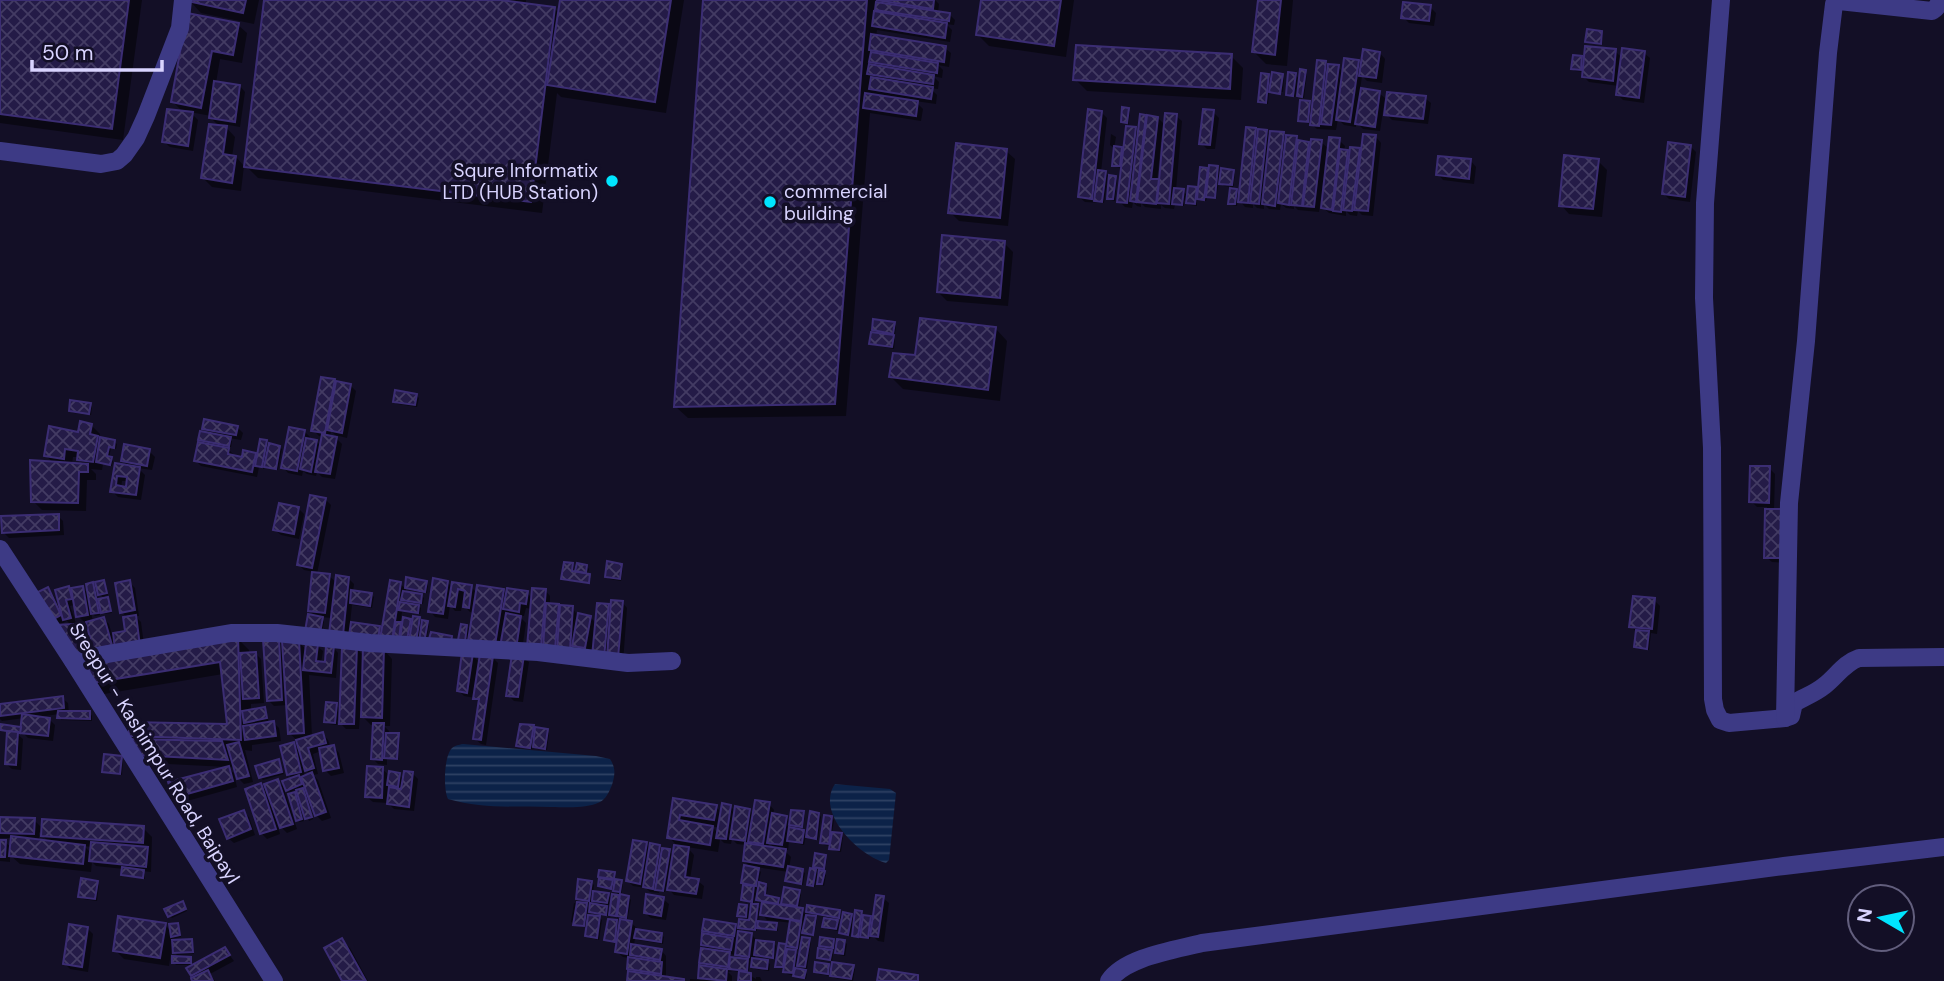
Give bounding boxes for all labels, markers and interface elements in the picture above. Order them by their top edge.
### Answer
scale bar [32,28,161,72]
text: 50 m [42,39,93,67]
place label: Squre Informatix LTD (HUB Station) [443,158,599,205]
marker: Squre Informatix LTD (HUB Station) [604,173,620,189]
place label: commercial building [784,179,887,226]
marker: commercial building [762,194,778,210]
street label: Sreepur - Kashimpur Road, Baipayl [64,618,246,888]
north arrow [1846,883,1916,953]
text: N [1851,907,1878,924]

